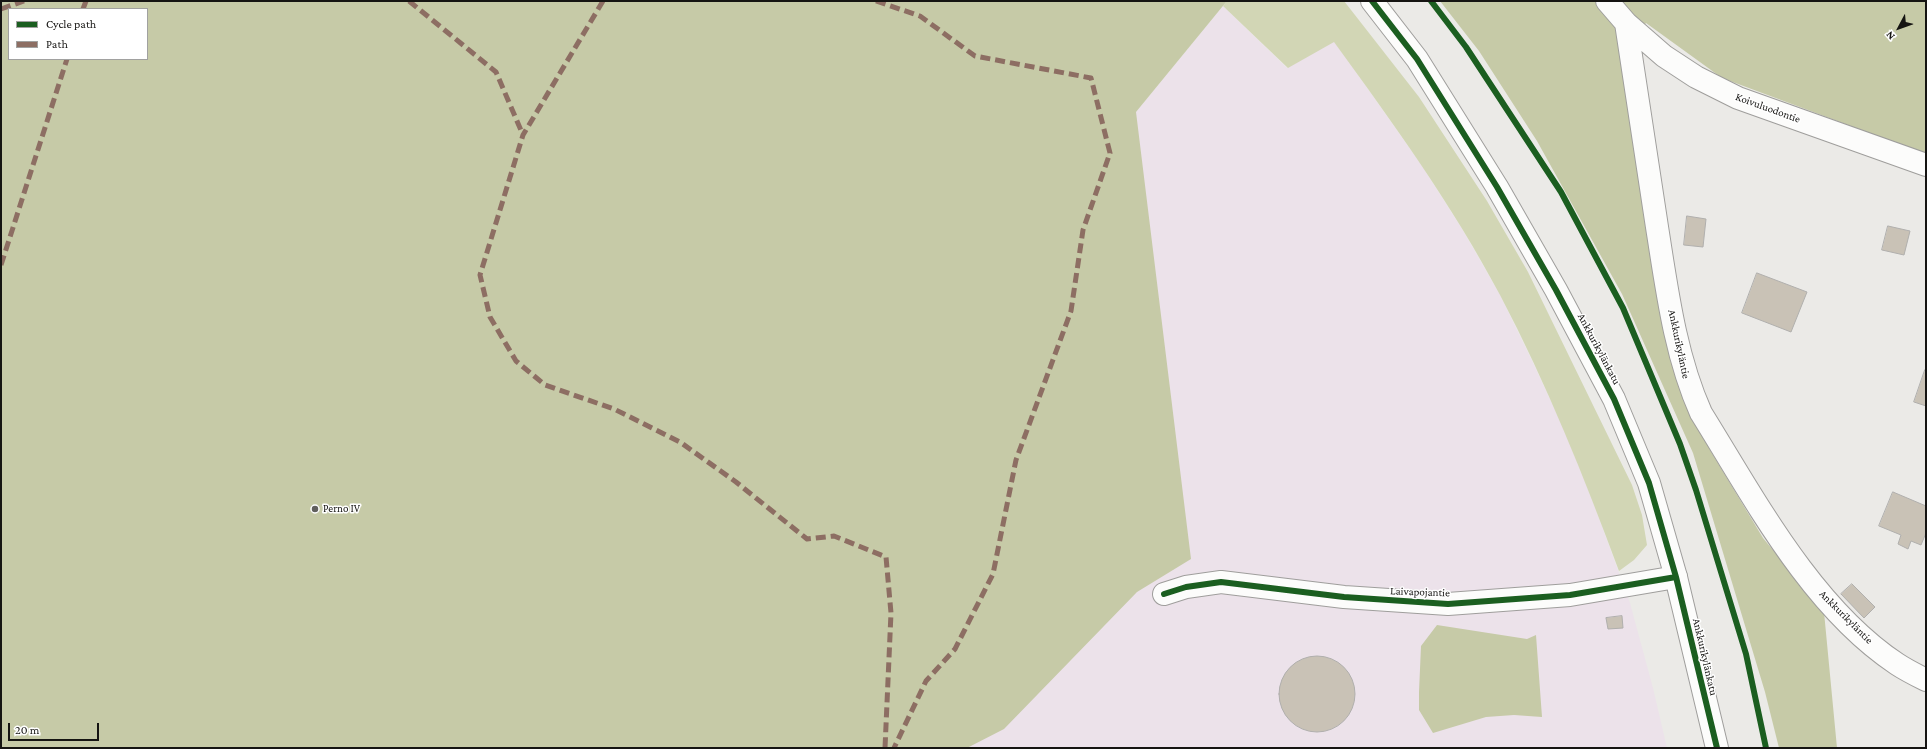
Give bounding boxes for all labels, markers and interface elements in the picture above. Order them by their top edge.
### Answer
legend [8,8,148,60]
north arrow [1879,8,1919,48]
text: Cycle path [46,17,96,31]
text: N [1883,29,1897,43]
text: Path [46,37,68,51]
street label: Koivuluodontie [1734,90,1802,126]
street label: Ankkurikyläntie [1665,308,1693,380]
street label: Ankkurikylänkatu [1575,311,1623,387]
place label: Perno IV [323,502,360,516]
marker: Perno IV [310,504,320,514]
street label: Laivapojantie [1390,584,1450,600]
street label: Ankkurikyläntie [1816,587,1876,647]
street label: Ankkurikylänkatu [1690,617,1720,697]
scale bar [10,715,101,741]
text: 20 m [15,723,39,737]

